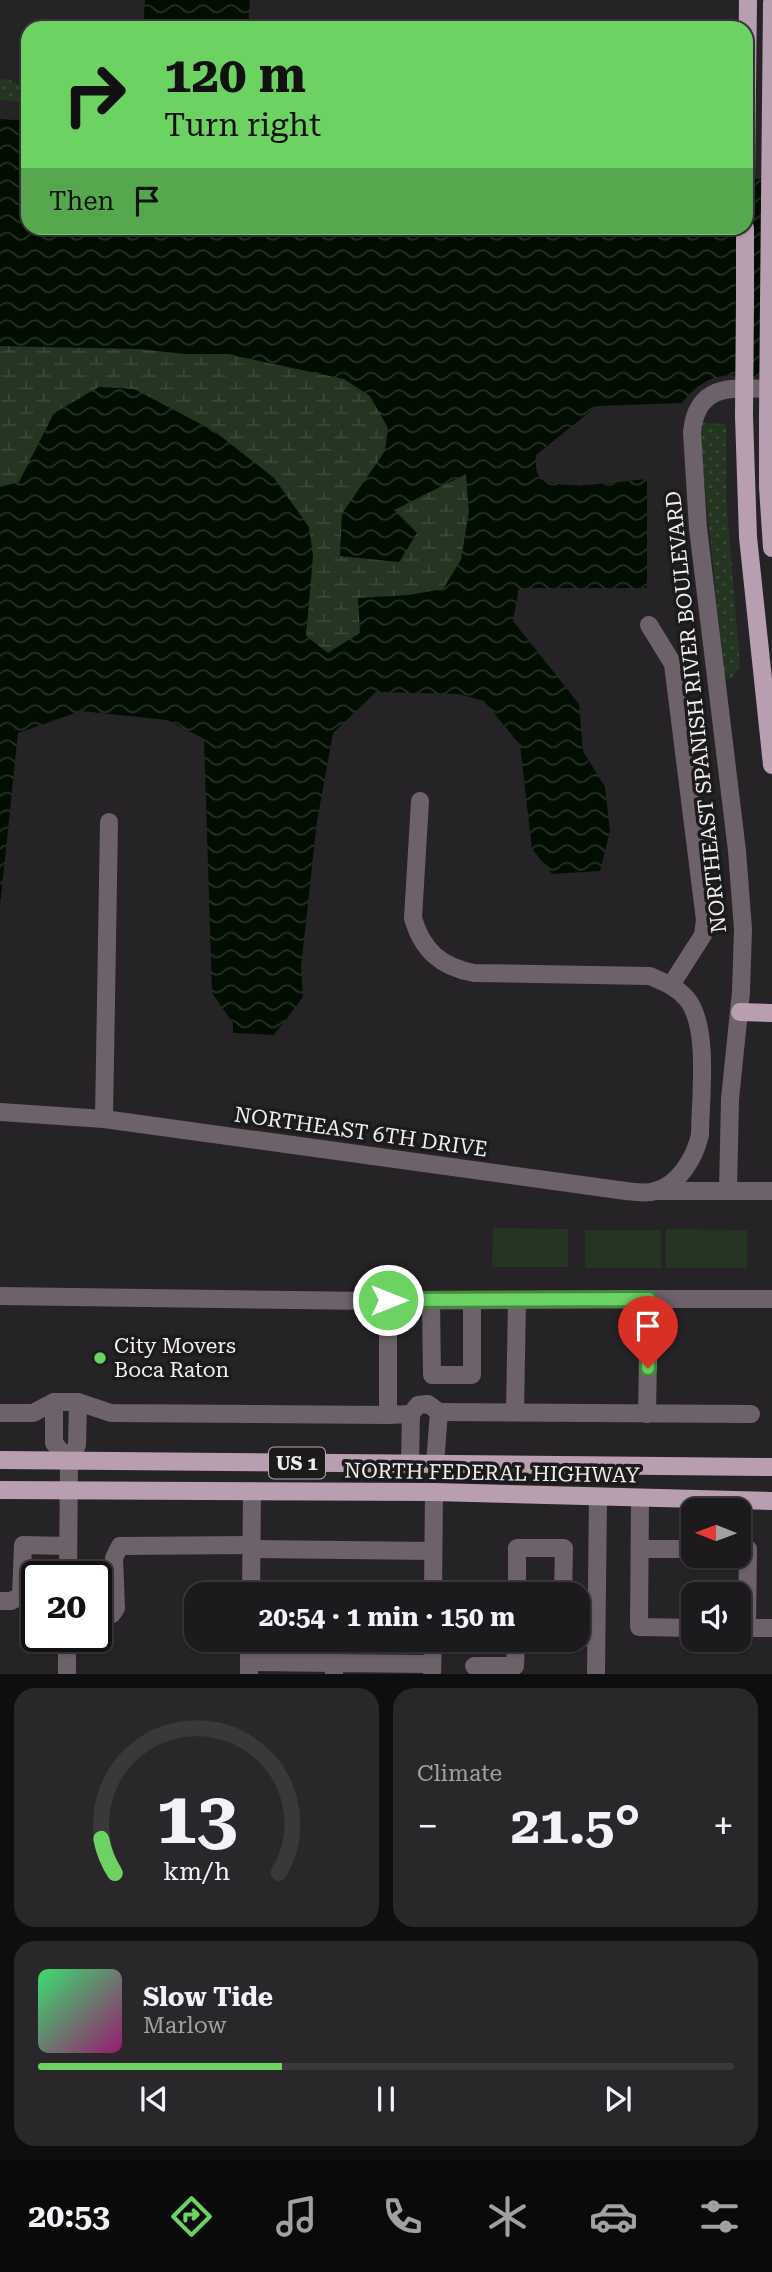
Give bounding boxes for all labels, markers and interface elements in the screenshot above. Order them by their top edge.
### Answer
text: 120 m [164,47,306,104]
icon: right [49,49,140,140]
text: Turn right [164,106,321,144]
icon: arrive [128,182,166,220]
text: Then [49,186,114,216]
street label: NORTHEAST SPANISH RIVER BOULEVARD [661,490,731,934]
street label: NORTHEAST 6TH DRIVE [233,1102,489,1162]
position arrow [351,1263,425,1337]
pin [618,1296,678,1368]
icon: arrive [629,1307,667,1345]
place label: City Movers Boca Raton [114,1334,236,1382]
marker: City Movers Boca Raton [92,1350,108,1366]
road number: US 1 [269,1448,325,1478]
street label: NORTH FEDERAL HIGHWAY [344,1458,641,1488]
north arrow [681,1498,751,1568]
map controls [681,1498,751,1652]
speed limit sign: 20 [21,1561,112,1652]
button: sound [681,1582,751,1652]
text: 20:54 · 1 min · 150 m [259,1602,515,1632]
text: Climate [417,1760,502,1787]
text: 13 [156,1777,237,1862]
text: 21.5° [511,1795,640,1856]
text: − [417,1804,438,1848]
text: + [713,1804,734,1848]
text: km/h [163,1857,230,1886]
text: Slow Tide [143,1982,273,2012]
text: Marlow [143,2012,226,2039]
icon: previous [135,2080,173,2118]
icon: pause [367,2080,405,2118]
icon: next [599,2080,637,2118]
icon: directions [167,2192,216,2241]
icon: music [272,2192,321,2241]
icon: phone [378,2192,427,2241]
icon: climate [483,2192,532,2241]
icon: car [589,2192,638,2241]
icon: filters [695,2192,744,2241]
text: 20:53 [28,2197,110,2235]

